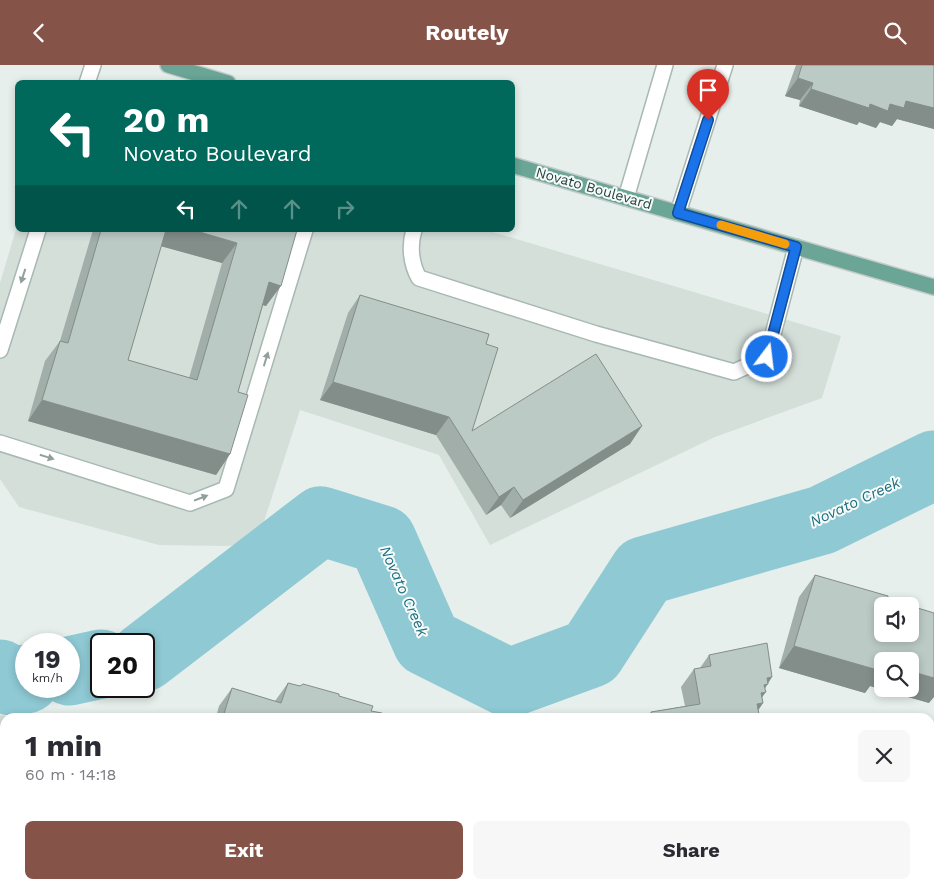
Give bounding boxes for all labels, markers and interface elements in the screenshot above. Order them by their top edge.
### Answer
icon: back [25,19,53,47]
icon: search [881,19,909,47]
text: Routely [425,20,509,45]
pin [687,69,729,120]
icon: arrive [694,76,722,104]
text: 20 m [123,99,209,141]
icon: left [40,100,105,165]
text: Novato Boulevard [123,141,312,166]
street label: Novato Boulevard [534,164,654,212]
icon: left [172,195,200,223]
icon: ahead [225,195,253,223]
icon: ahead [278,195,306,223]
icon: right [331,195,359,223]
one-way arrow [18,269,26,284]
position arrow [740,330,792,382]
one-way arrow [262,351,270,366]
one-way arrow [39,454,54,462]
water label: Novato Creek [807,473,904,531]
one-way arrow [194,494,209,502]
water label: Novato Creek [376,543,432,640]
map controls [874,597,919,697]
button: sound [874,597,919,642]
speed limit sign: 20 [90,633,155,698]
text: 19 [34,645,61,674]
button: search [874,652,919,697]
text: km/h [32,671,63,685]
text: 1 min [25,728,102,763]
button: close [858,730,910,782]
text: 60 m · 14:18 [25,765,116,784]
button: Exit [25,821,463,879]
button: Share [473,821,910,879]

